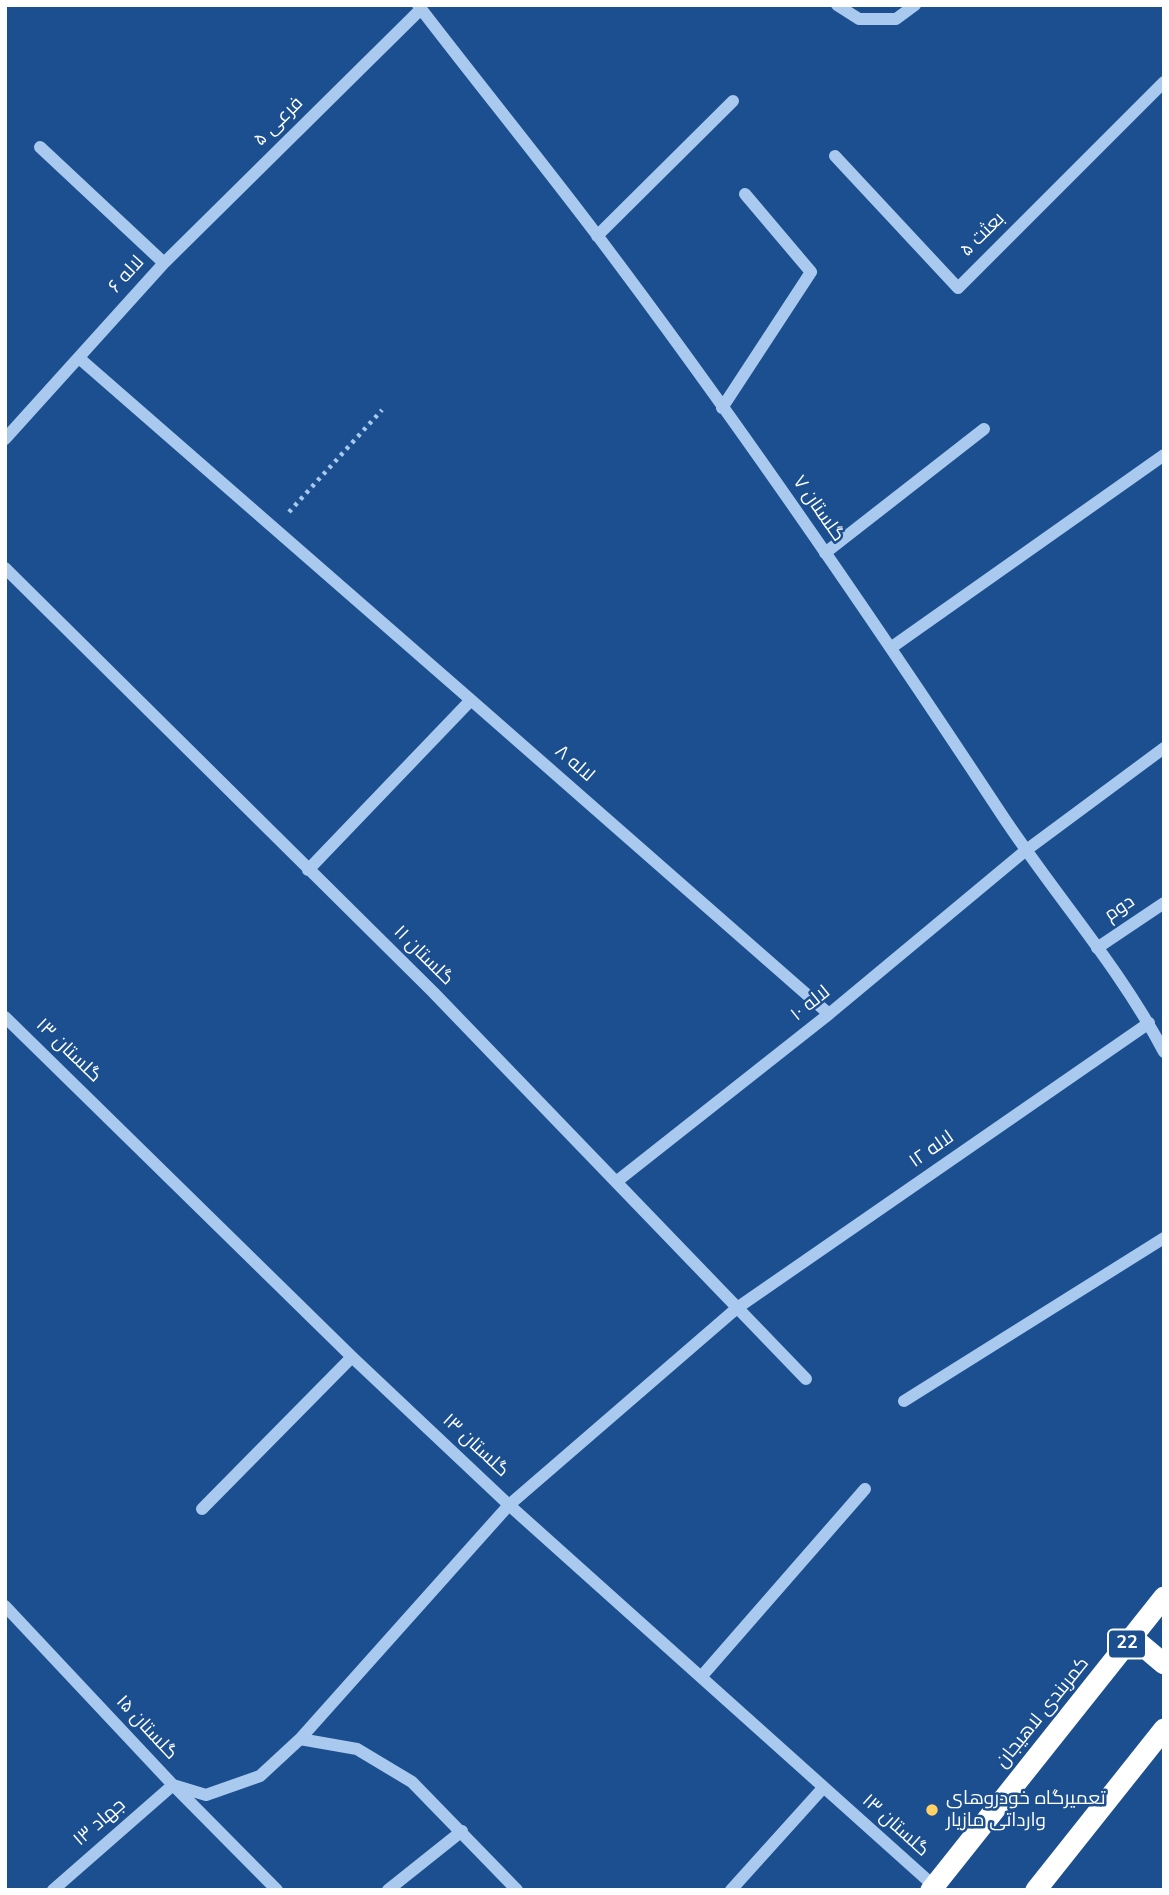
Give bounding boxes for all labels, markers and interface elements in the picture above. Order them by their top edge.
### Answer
street label: فرعی ۵ [250,93,308,151]
street label: بعثت ۵ [956,208,1010,262]
street label: لاله ۶ [104,252,150,298]
street label: گلستان ۷ [787,472,849,546]
street label: لاله ۸ [549,741,599,787]
street label: دوم [1101,891,1139,927]
street label: گلستان ۱۱ [388,921,458,991]
street label: لاله ۱۰ [787,981,835,1027]
street label: گلستان ۱۳ [30,1014,106,1088]
street label: لاله ۱۲ [905,1127,959,1173]
street label: گلستان ۱۳ [437,1410,513,1482]
road number: 22 [1108,1630,1146,1658]
street label: کمربندی لاهیجان [991,1653,1095,1773]
street label: گلستان ۱۵ [110,1691,182,1765]
place label: تعمیرگاه خودروهای وارداتی مازیار [946,1788,1105,1832]
street label: گلستان ۱۳ [857,1790,933,1862]
street label: جهاد ۱۳ [69,1794,131,1852]
marker: تعمیرگاه خودروهای وارداتی مازیار [924,1802,940,1818]

